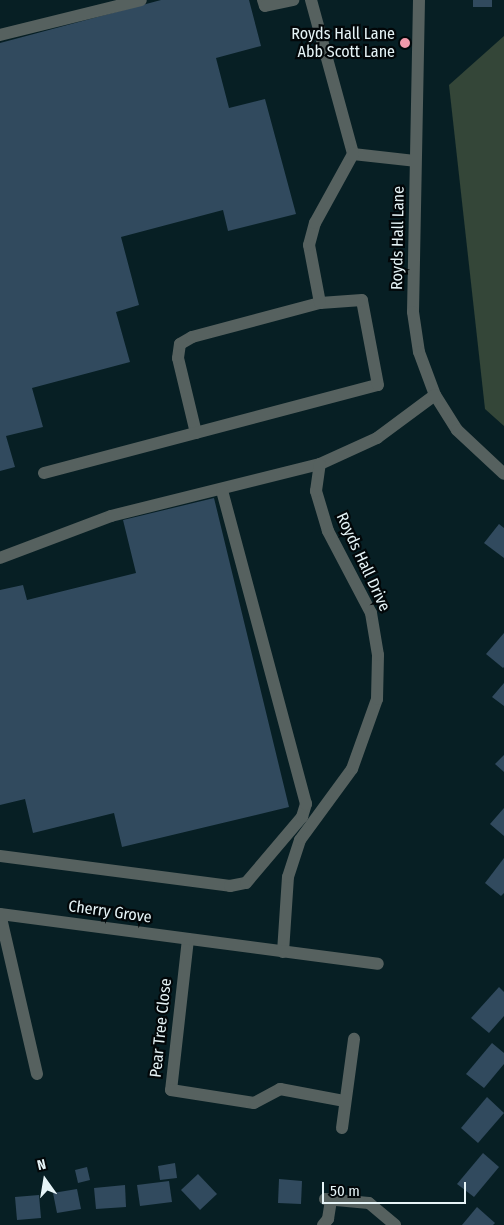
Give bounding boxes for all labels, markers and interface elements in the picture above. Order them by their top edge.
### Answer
place label: Royds Hall Lane Abb Scott Lane [291,24,395,62]
marker: Royds Hall Lane Abb Scott Lane [399,37,411,49]
street label: Royds Hall Lane [387,186,409,290]
street label: Royds Hall Drive [332,510,394,614]
street label: Cherry Grove [67,897,153,927]
street label: Pear Tree Close [146,977,176,1079]
north arrow [20,1155,70,1205]
text: N [36,1156,48,1174]
scale bar [324,1172,468,1204]
text: 50 m [330,1182,360,1200]

